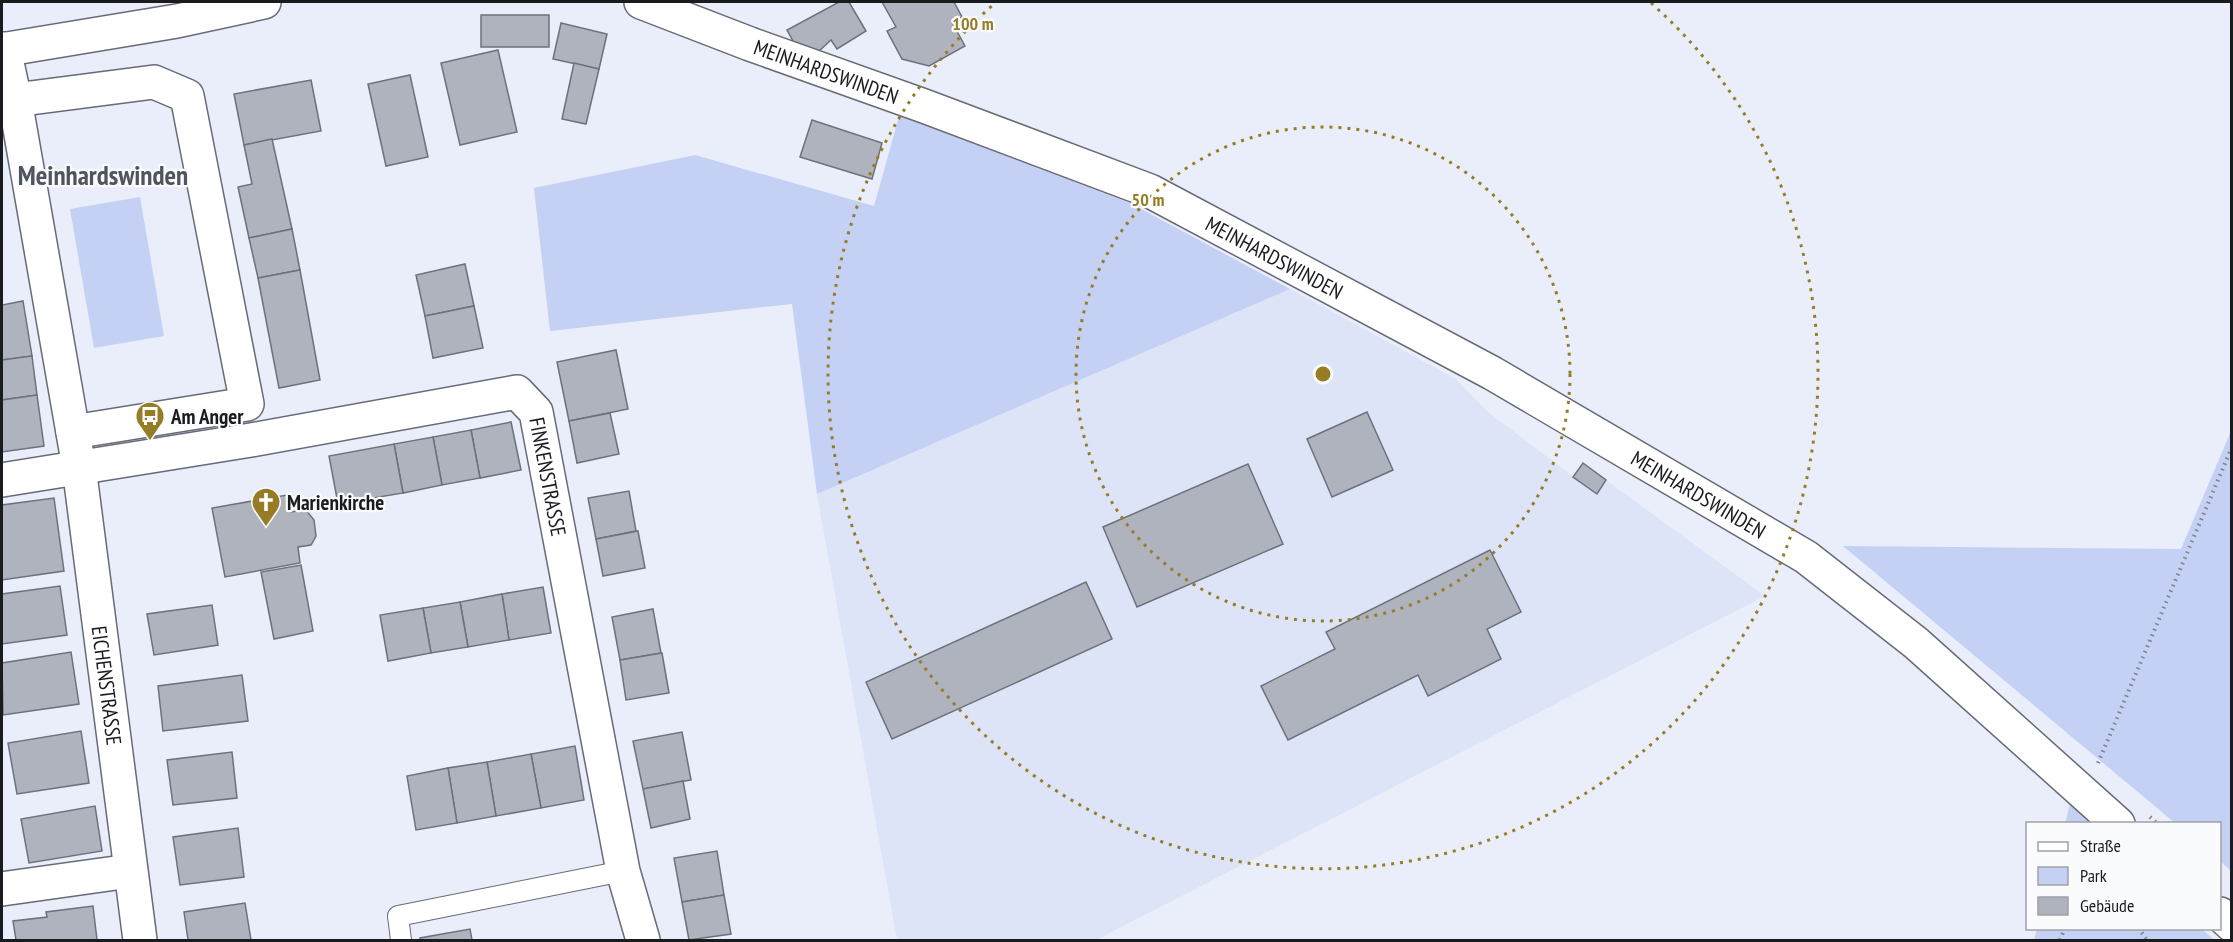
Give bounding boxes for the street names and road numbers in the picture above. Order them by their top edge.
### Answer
street label: MEINHARDSWINDEN [751,33,902,109]
street label: MEINHARDSWINDEN [1201,210,1348,305]
street label: FINKENSTRASSE [524,415,573,539]
street label: MEINHARDSWINDEN [1626,444,1771,544]
street label: EICHENSTRASSE [86,624,128,747]

